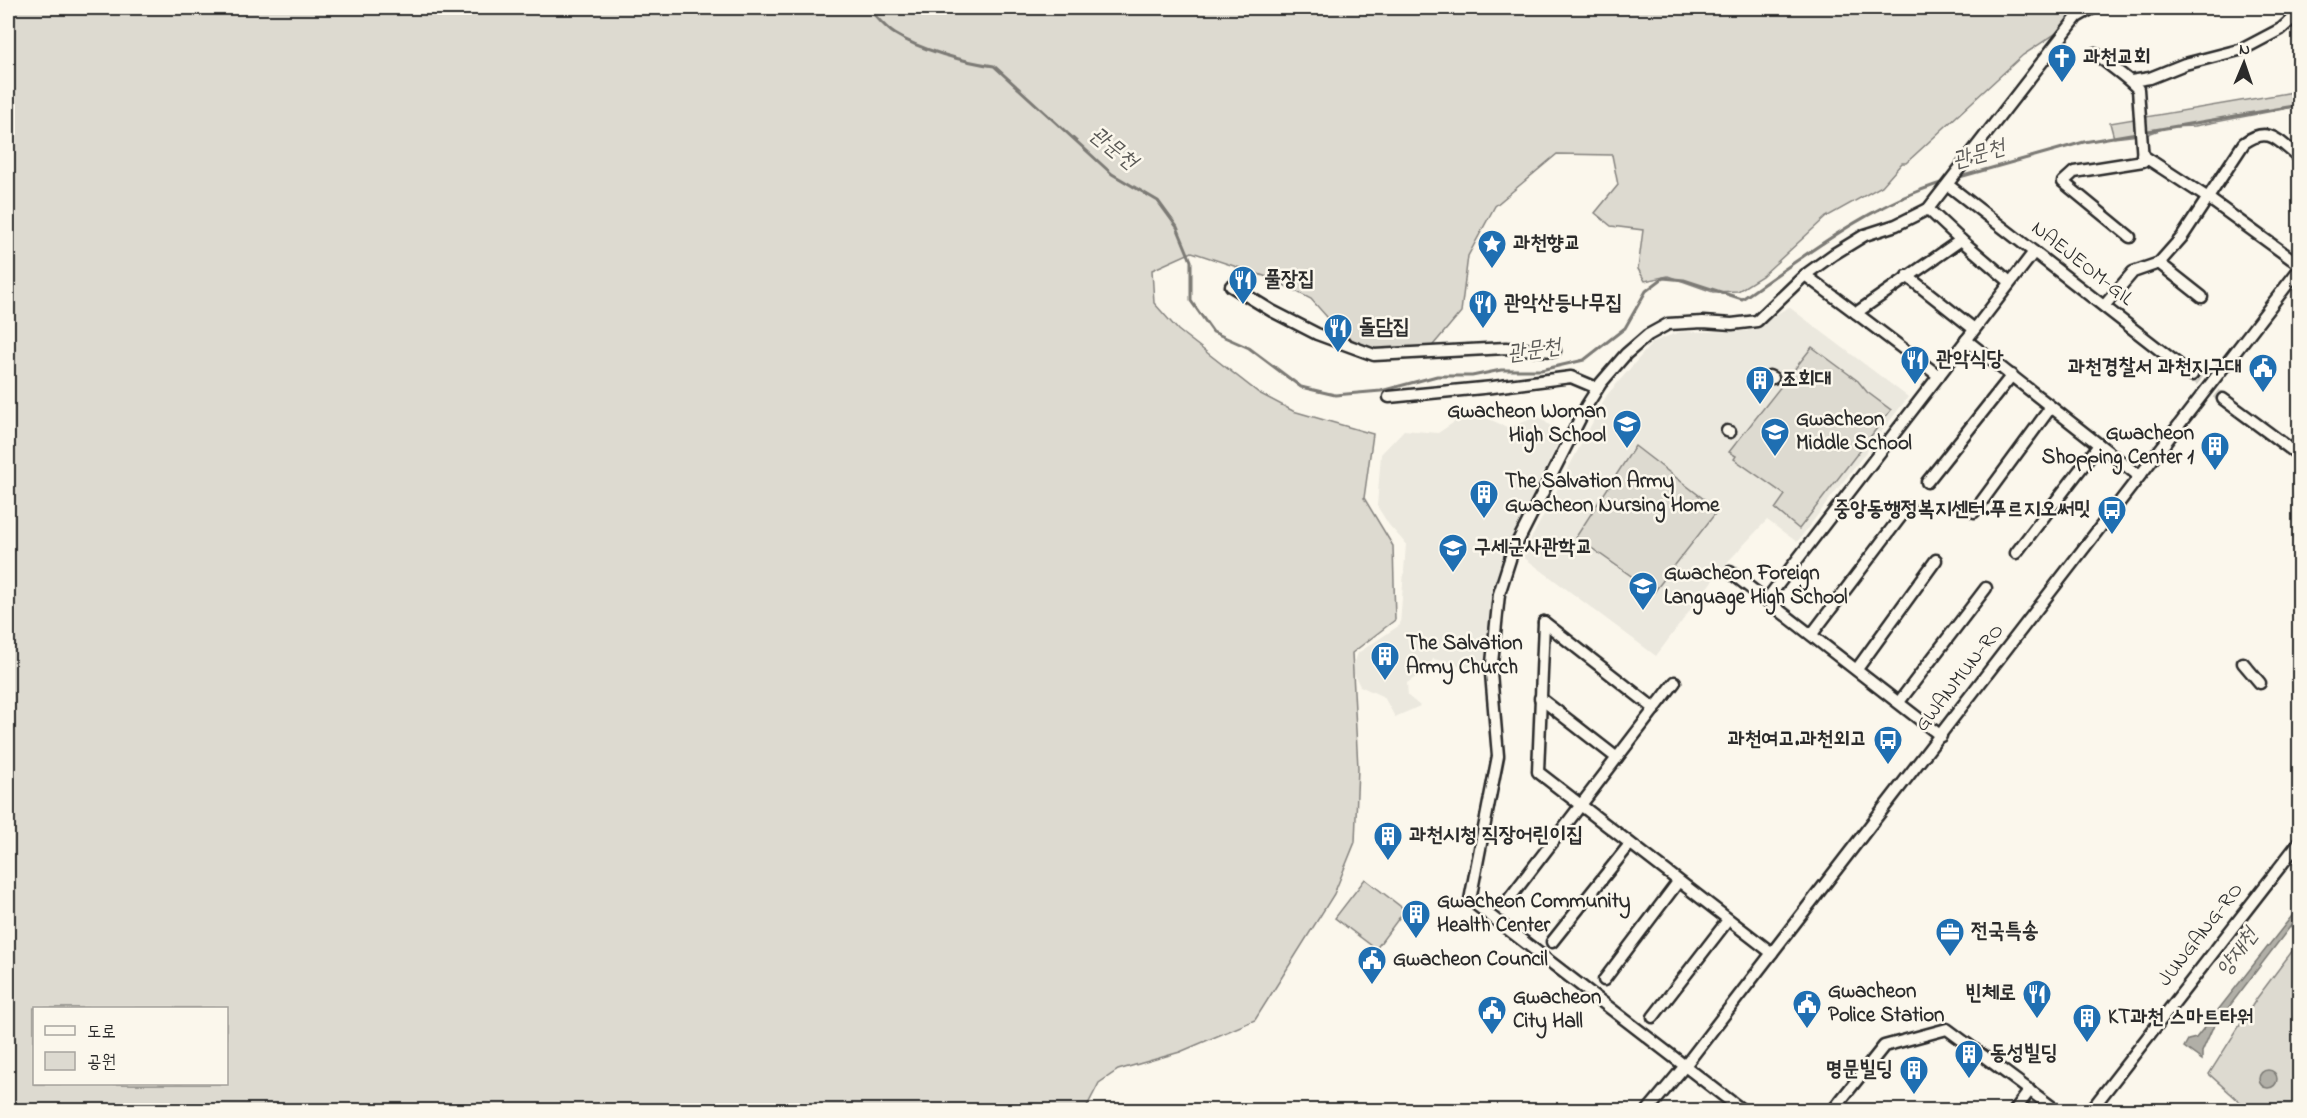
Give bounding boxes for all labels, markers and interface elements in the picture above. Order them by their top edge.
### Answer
north arrow [2214,33,2274,93]
text: N [2239,38,2250,62]
church icon: 과천교회 [2046,42,2078,84]
place label: 과천교회 [2083,43,2151,73]
water label: 관문천 [1082,120,1145,180]
water label: 관문천 [1949,132,2011,178]
street label: NAEJEOM-GIL [2024,214,2140,314]
place icon: 과천향교 [1476,228,1508,270]
place label: 과천향교 [1513,229,1581,259]
restaurant icon: 풀장집 [1227,264,1259,306]
place label: 풀장집 [1264,265,1315,295]
restaurant icon: 관악산등나무집 [1467,288,1499,330]
place label: 관악산등나무집 [1504,289,1622,319]
restaurant icon: 돌담집 [1322,312,1354,354]
place label: 돌담집 [1359,313,1410,343]
water label: 관문천 [1505,331,1565,371]
restaurant icon: 관악식당 [1899,344,1931,386]
place label: 관악식당 [1936,345,2004,375]
public building icon: 과천경찰서 과천지구대 [2247,352,2279,394]
place label: 과천경찰서 과천지구대 [2068,353,2242,383]
building icon: 조회대 [1744,364,1776,406]
place label: 조회대 [1781,365,1832,395]
place label: Gwacheon Woman High School [1447,397,1606,453]
place label: Gwacheon Middle School [1796,405,1912,459]
school or university icon: Gwacheon Woman High School [1611,408,1643,450]
school or university icon: Gwacheon Middle School [1759,416,1791,458]
place label: Gwacheon Shopping Center 1 [2042,419,2194,475]
building icon: Gwacheon Shopping Center 1 [2199,430,2231,472]
place label: The Salvation Army Gwacheon Nursing Home [1505,467,1720,523]
building icon: The Salvation Army Gwacheon Nursing Home [1468,478,1500,520]
bus stop icon: 중앙동행정복지센터.푸르지오써밋 [2096,494,2128,536]
place label: 중앙동행정복지센터.푸르지오써밋 [1833,495,2091,525]
school or university icon: 구세군사관학교 [1437,532,1469,574]
place label: 구세군사관학교 [1474,533,1592,563]
place label: Gwacheon Foreign Language High School [1664,559,1848,615]
school or university icon: Gwacheon Foreign Language High School [1627,570,1659,612]
street label: GWANMUN-RO [1908,617,2012,739]
place label: The Salvation Army Church [1406,629,1523,685]
building icon: The Salvation Army Church [1369,640,1401,682]
bus stop icon: 과천여고.과천외고 [1872,724,1904,766]
place label: 과천여고.과천외고 [1728,725,1867,755]
building icon: 과천시청 직장어린이집 [1372,820,1404,862]
place label: 과천시청 직장어린이집 [1409,821,1583,851]
street label: JUNGANG-RO [2151,877,2251,993]
place label: Gwacheon Community Health Center [1437,887,1631,941]
building icon: Gwacheon Community Health Center [1400,898,1432,940]
office icon: 전국특송 [1934,916,1966,958]
place label: 전국특송 [1971,917,2039,947]
water label: 양재천 [2209,920,2268,984]
public building icon: Gwacheon Council [1356,944,1388,986]
place label: Gwacheon Council [1393,945,1548,975]
place label: Gwacheon Police Station [1828,977,1944,1031]
restaurant icon: 빈체로 [2021,978,2053,1020]
place label: 빈체로 [1965,979,2016,1009]
place label: Gwacheon City Hall [1513,983,1601,1039]
public building icon: Gwacheon Police Station [1791,988,1823,1030]
public building icon: Gwacheon City Hall [1476,994,1508,1036]
building icon: KT과천 스마트타워 [2071,1002,2103,1044]
place label: KT과천 스마트타워 [2108,1003,2254,1033]
legend [33,1007,228,1085]
text: 도로 [87,1020,116,1046]
building icon: 동성빌딩 [1953,1038,1985,1080]
place label: 동성빌딩 [1990,1039,2058,1069]
text: 공원 [87,1050,116,1076]
building icon: 명문빌딩 [1898,1054,1930,1096]
place label: 명문빌딩 [1825,1055,1893,1085]

